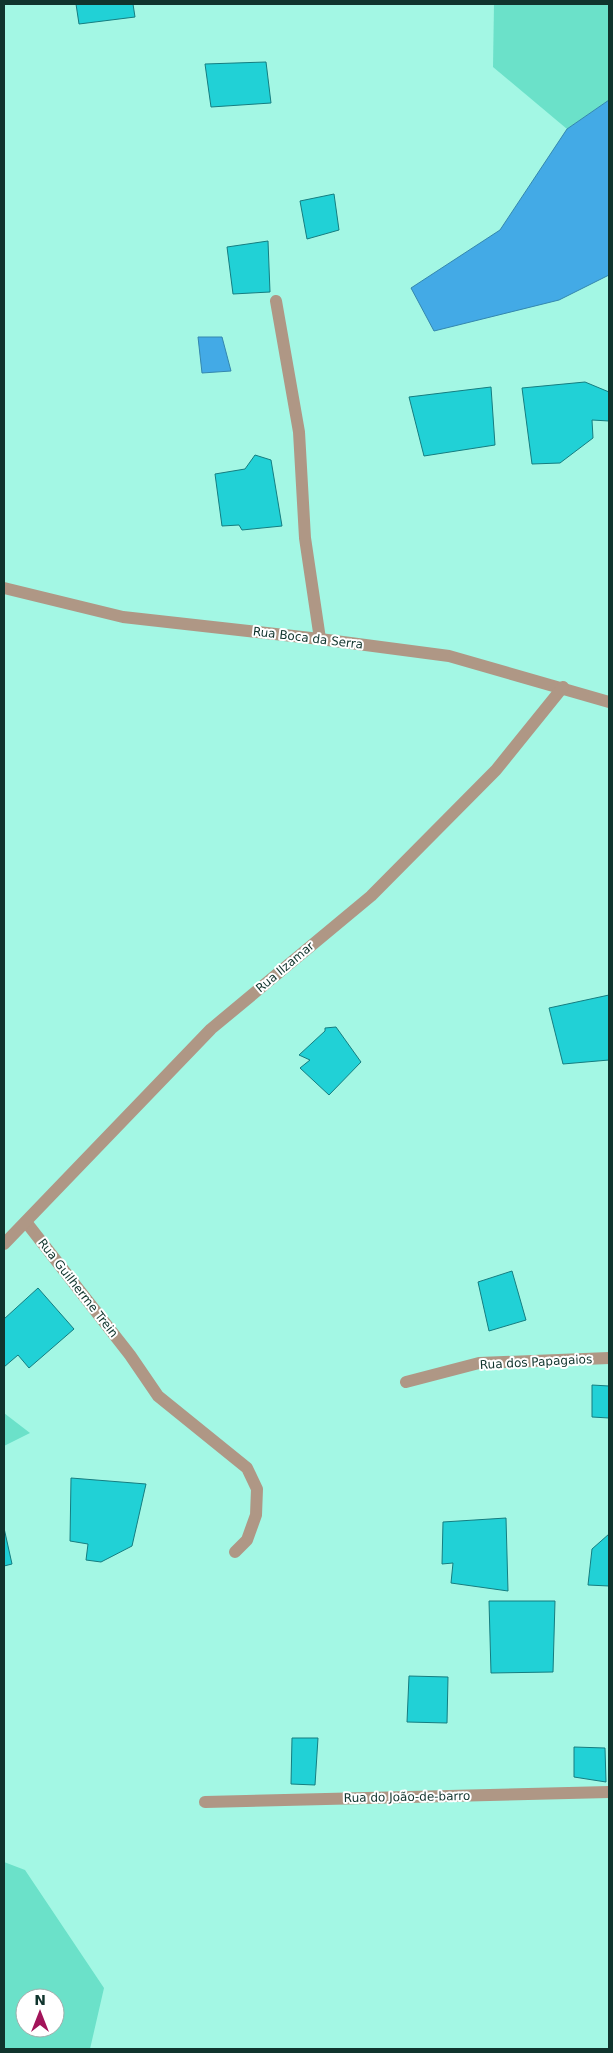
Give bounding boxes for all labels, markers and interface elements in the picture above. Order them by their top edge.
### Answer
street label: Rua Boca da Serra [252,624,364,652]
street label: Rua Ilzamar [253,939,317,995]
street label: Rua Guilherme Trein [35,1236,121,1340]
street label: Rua dos Papagaios [479,1352,593,1372]
street label: Rua do João-de-barro [344,1789,470,1805]
north arrow [15,1988,65,2038]
text: N [34,1992,46,2008]

